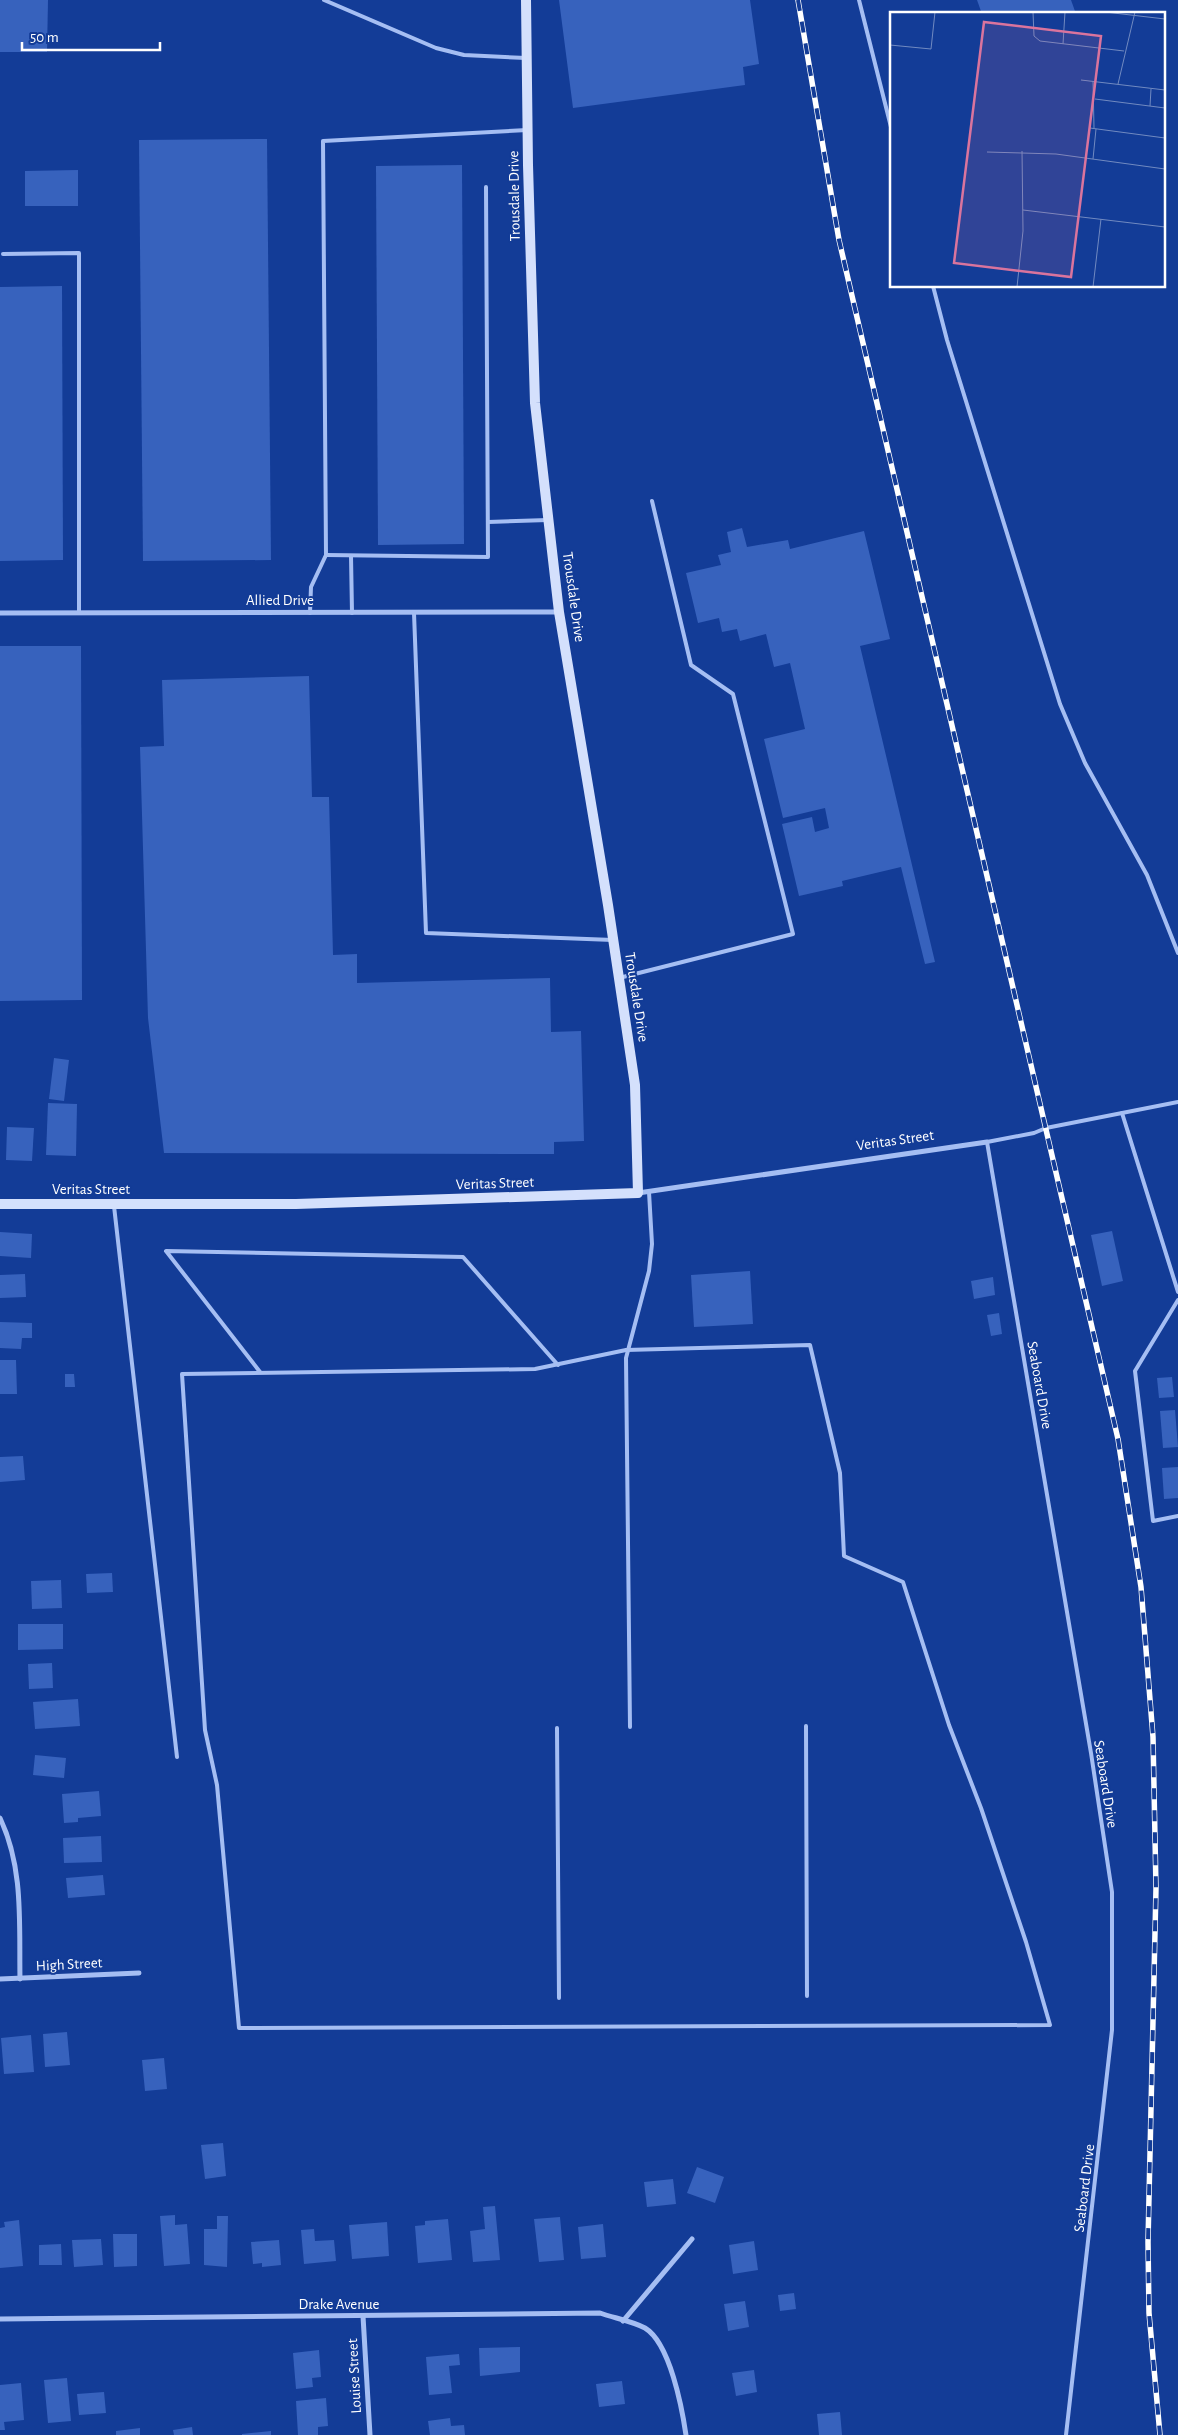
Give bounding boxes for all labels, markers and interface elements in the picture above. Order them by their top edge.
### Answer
inset map [890,12,1166,288]
scale bar [22,20,160,52]
text: 50 m [30,30,59,45]
street label: Trousdale Drive [506,150,523,242]
street label: Trousdale Drive [560,551,587,643]
street label: Allied Drive [246,593,314,608]
street label: Trousdale Drive [622,951,651,1043]
street label: Veritas Street [855,1128,935,1153]
street label: Veritas Street [456,1175,535,1192]
street label: Veritas Street [52,1182,130,1197]
street label: Seaboard Drive [1024,1340,1055,1430]
street label: Seaboard Drive [1091,1739,1120,1829]
street label: High Street [35,1955,103,1974]
street label: Seaboard Drive [1072,2143,1097,2233]
street label: Drake Avenue [298,2297,380,2312]
street label: Louise Street [345,2338,364,2414]

